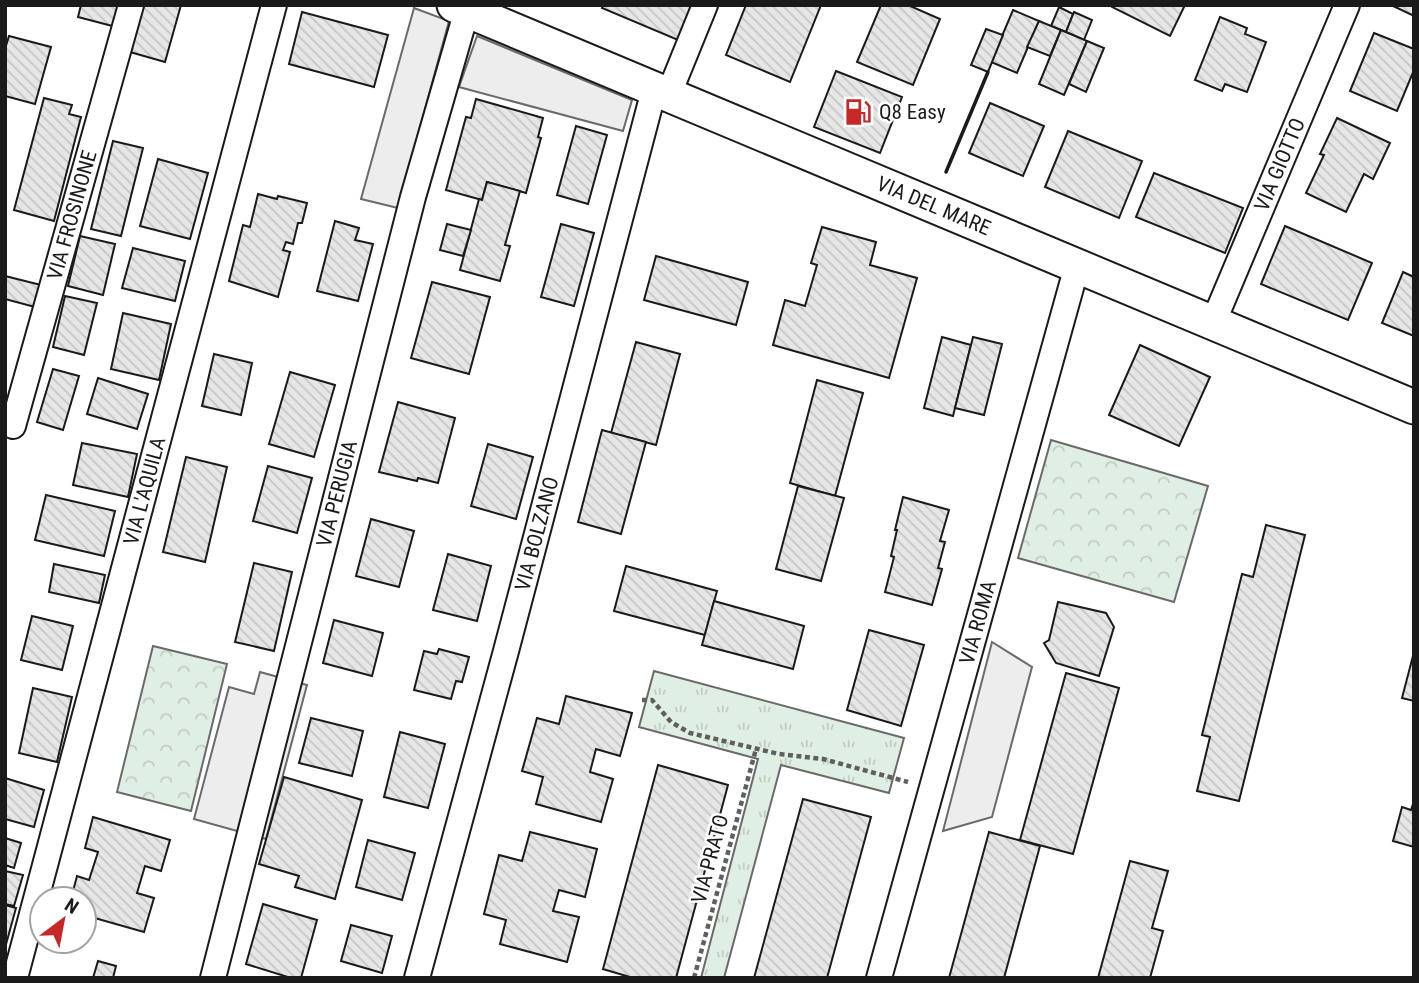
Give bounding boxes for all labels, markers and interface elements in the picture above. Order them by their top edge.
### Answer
fuel station icon: Q8 Easy [843,97,873,127]
place label: Q8 Easy [879,100,946,124]
street label: VIA GIOTTO [1250,114,1310,215]
street label: VIA FROSINONE [43,148,102,283]
street label: VIA DEL MARE [873,171,994,240]
street label: VIA L'AQUILA [119,434,170,547]
street label: VIA PERUGIA [312,438,362,550]
street label: VIA BOLZANO [510,474,563,594]
street label: VIA ROMA [955,578,1001,667]
street label: VIA PRATO [687,812,733,906]
north arrow [28,885,98,955]
text: N [61,893,83,919]

